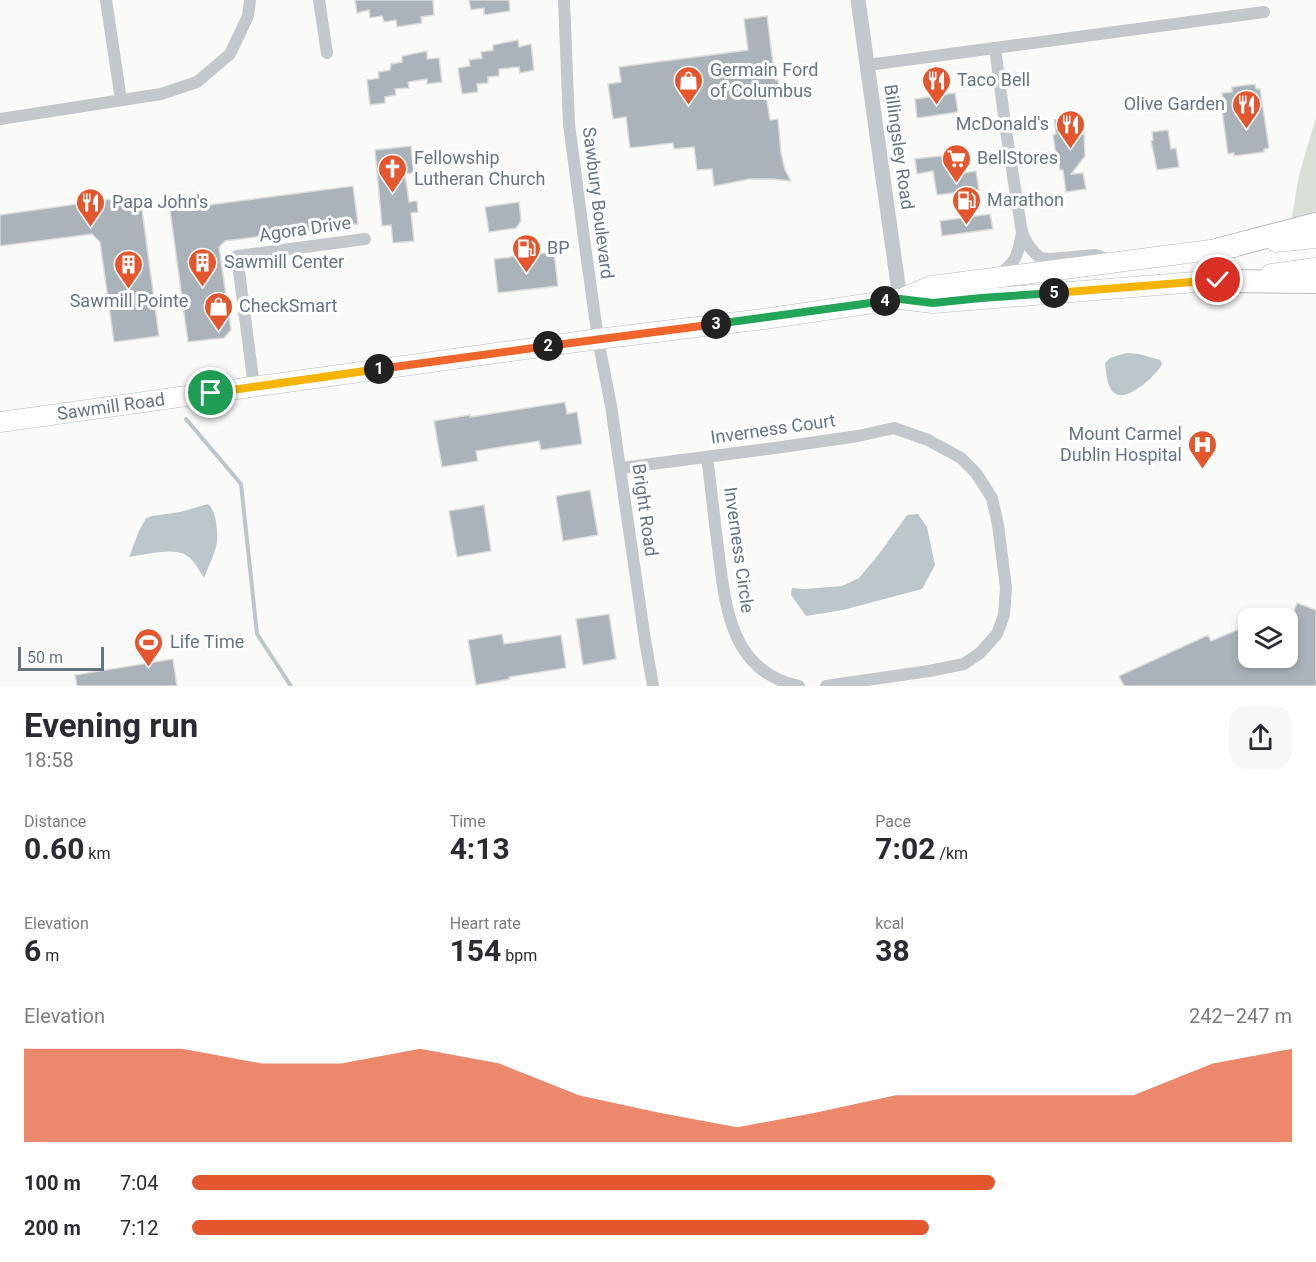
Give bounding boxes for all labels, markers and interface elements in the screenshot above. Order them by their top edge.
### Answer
place label: Germain Ford of Columbus [710,59,818,101]
shop icon: Germain Ford of Columbus [673,64,705,106]
restaurant icon: Taco Bell [920,64,952,106]
place label: Taco Bell [957,69,1030,90]
street label: Billingsley Road [880,83,919,211]
restaurant icon: Olive Garden [1230,88,1262,130]
place label: Olive Garden [1124,93,1225,114]
restaurant icon: McDonald's [1054,108,1086,150]
place label: McDonald's [956,113,1049,134]
street label: Sawbury Boulevard [579,126,618,280]
supermarket icon: BellStores [940,142,972,184]
place label: Fellowship Lutheran Church [414,147,545,189]
place label: BellStores [977,147,1058,168]
church icon: Fellowship Lutheran Church [377,152,409,194]
fuel station icon: Marathon [950,184,982,226]
restaurant icon: Papa John's [75,186,107,228]
place label: Marathon [987,189,1064,210]
place label: Papa John's [112,191,208,212]
street label: Agora Drive [258,212,352,245]
fuel station icon: BP [510,232,542,274]
place label: BP [547,237,570,258]
building icon: Sawmill Center [187,246,219,288]
building icon: Sawmill Pointe [113,248,145,290]
place label: Sawmill Center [224,251,344,272]
pin [1192,254,1243,305]
icon: check [1201,263,1234,296]
pin: 5 [1039,278,1069,308]
text: 5 [1049,283,1059,302]
pin: 4 [870,286,900,316]
place label: Sawmill Pointe [70,290,188,311]
shop icon: CheckSmart [202,290,234,332]
text: 4 [880,291,890,310]
place label: CheckSmart [239,295,338,316]
pin: 3 [701,309,731,339]
text: 3 [711,314,721,333]
pin: 2 [533,331,563,361]
text: 2 [543,336,553,355]
pin: 1 [364,354,394,384]
text: 1 [374,359,384,378]
pin [185,367,236,418]
icon: arrive [194,376,227,409]
street label: Sawmill Road [56,388,166,424]
street label: Inverness Court [709,409,837,448]
place label: Mount Carmel Dublin Hospital [1060,423,1182,465]
hospital icon: Mount Carmel Dublin Hospital [1187,428,1219,470]
street label: Bright Road [629,462,662,558]
street label: Inverness Circle [720,486,759,614]
map controls [1238,608,1298,668]
button: layers [1238,608,1298,668]
sports icon: Life Time [133,626,165,668]
place label: Life Time [170,631,244,652]
scale bar [18,644,104,672]
text: 50 m [27,648,63,667]
text: Evening run [24,706,198,745]
button: share [1229,706,1292,769]
text: 18:58 [24,748,74,772]
text: Distance [24,812,86,831]
text: Time [450,812,486,831]
text: Pace [875,812,911,831]
text: 0.60 [24,831,84,866]
text: 4:13 [450,831,510,866]
text: 7:02 [875,831,935,866]
text: km [84,844,110,863]
text: /km [935,844,968,863]
text: Elevation [24,914,89,933]
text: Heart rate [450,914,521,933]
text: kcal [875,914,904,933]
text: 6 [24,933,41,968]
text: 154 [450,933,501,968]
text: 38 [875,933,910,968]
text: m [41,946,59,965]
text: bpm [501,946,537,965]
text: Elevation [24,1004,105,1028]
text: 242–247 m [1189,1004,1292,1028]
text: 100 m [24,1171,81,1195]
text: 7:04 [120,1171,159,1195]
text: 200 m [24,1216,81,1240]
text: 7:12 [120,1216,159,1240]

